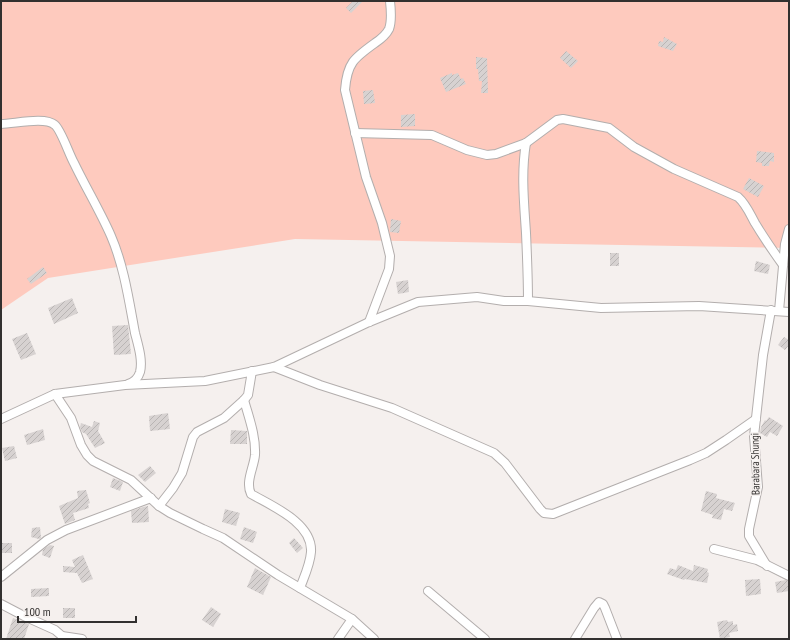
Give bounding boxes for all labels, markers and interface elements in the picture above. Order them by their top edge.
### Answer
street label: Barabara Shungi [747,433,763,495]
scale bar [18,598,136,624]
text: 100 m [24,604,51,619]

